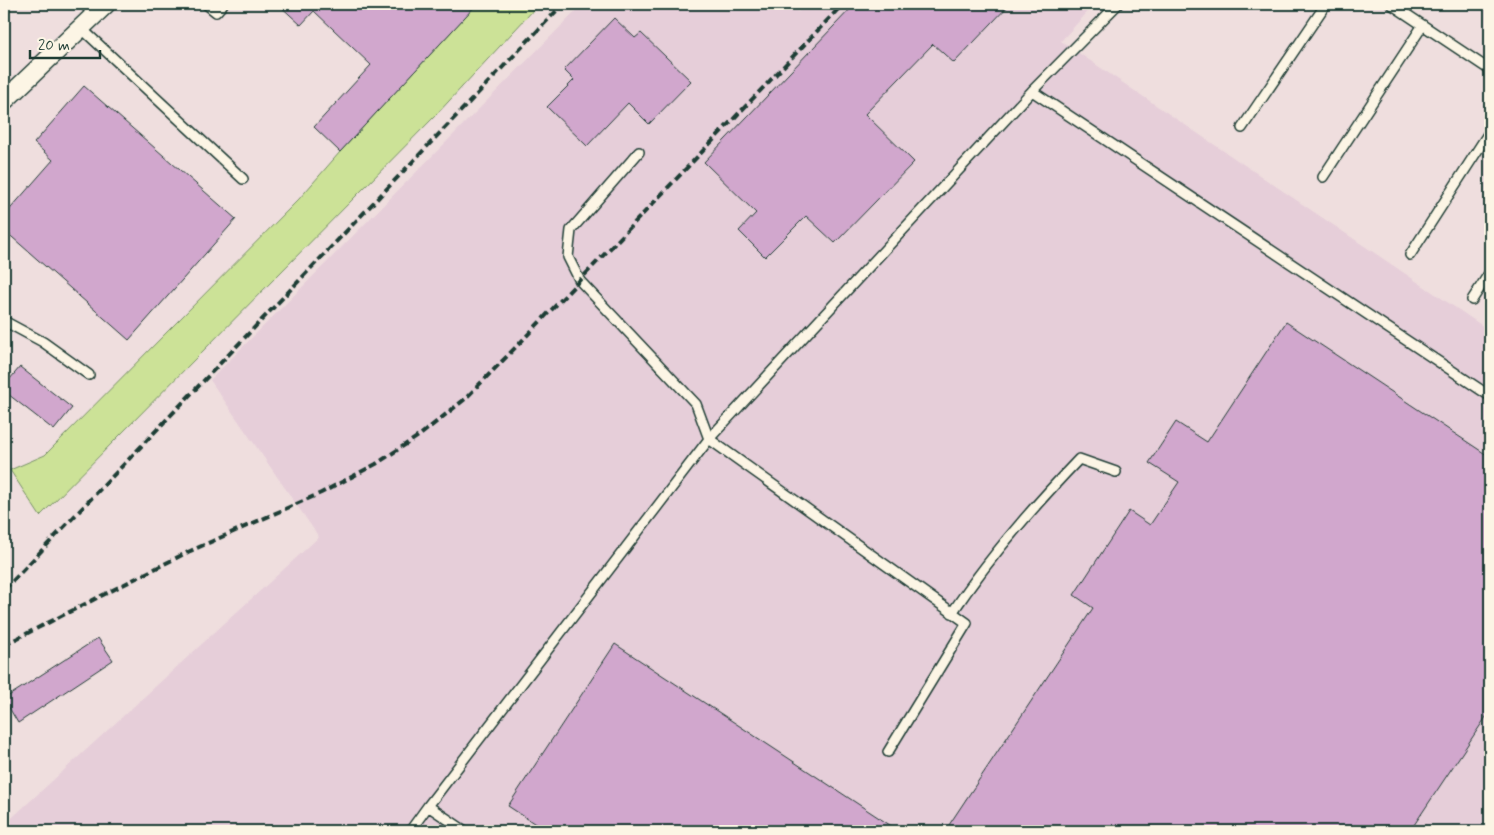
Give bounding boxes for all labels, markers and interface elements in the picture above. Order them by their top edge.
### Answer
scale bar [30,28,100,60]
text: 20 m [38,36,70,56]

